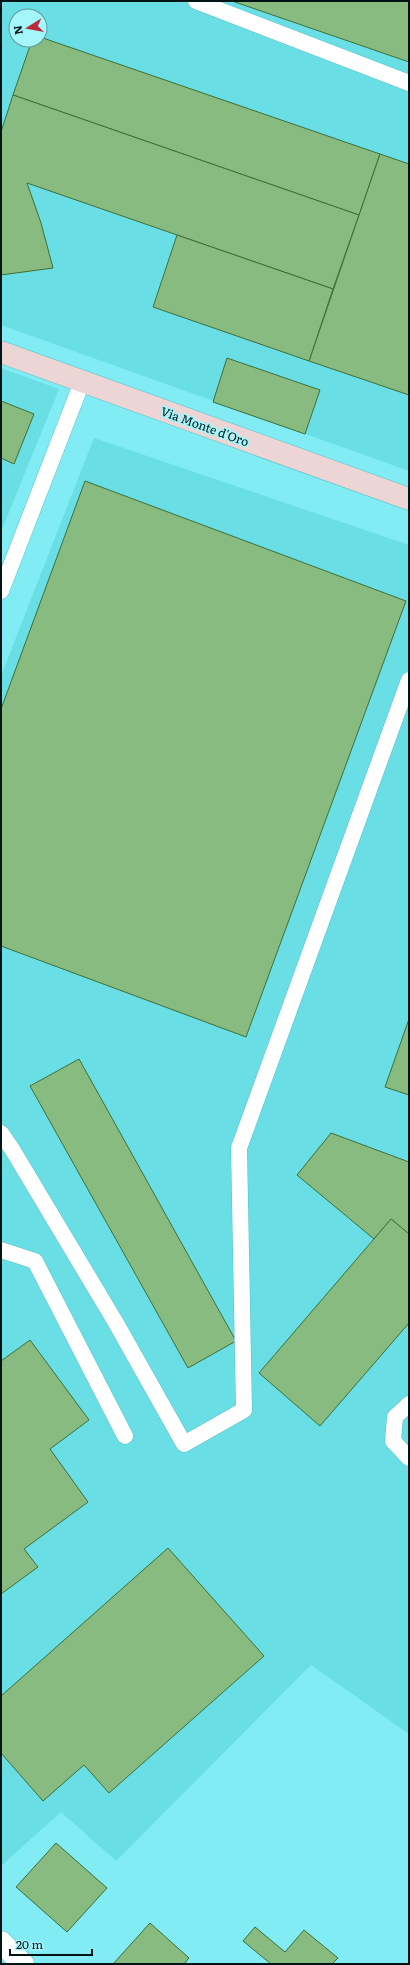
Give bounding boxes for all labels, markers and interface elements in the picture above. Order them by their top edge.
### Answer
north arrow [8,8,48,48]
text: N [8,24,26,36]
street label: Via Monte d'Oro [158,402,252,450]
scale bar [10,1931,92,1957]
text: 20 m [16,1935,43,1953]

